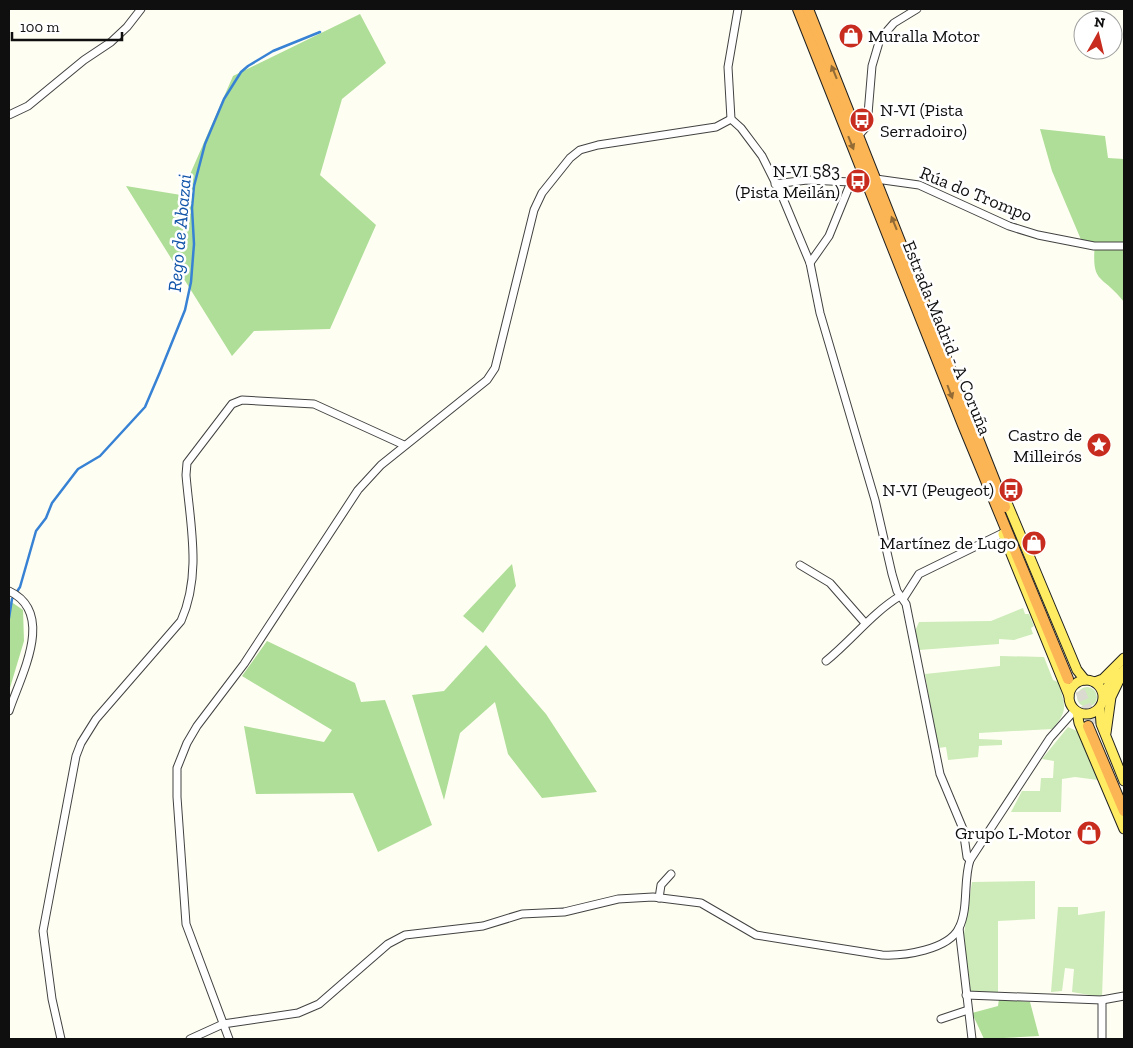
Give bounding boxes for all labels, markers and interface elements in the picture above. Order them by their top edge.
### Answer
scale bar [12,10,122,42]
north arrow [1073,10,1123,60]
text: N [1093,13,1107,32]
text: 100 m [20,18,59,36]
shop icon: Muralla Motor [838,23,864,49]
place label: Muralla Motor [868,25,980,47]
one-way arrow [829,64,837,79]
place label: N-VI (Pista Serradoiro) [880,99,967,142]
bus stop icon: N-VI (Pista Serradoiro) [849,107,875,133]
one-way arrow [848,136,856,151]
place label: N-VI 583 (Pista Meilán) [735,160,840,203]
street label: Rúa do Trompo [917,161,1035,227]
bus stop icon: N-VI 583 (Pista Meilán) [845,168,871,194]
water label: Rego de Abazai [163,173,196,293]
one-way arrow [889,215,897,230]
street label: Estrada Madrid - A Coruña [898,238,996,439]
one-way arrow [946,385,954,400]
place label: Castro de Milleirós [1008,424,1082,467]
place icon: Castro de Milleirós [1086,432,1112,458]
bus stop icon: N-VI (Peugeot) [998,477,1024,503]
place label: N-VI (Peugeot) [882,479,994,501]
shop icon: Martínez de Lugo [1021,530,1047,556]
place label: Martínez de Lugo [880,532,1016,554]
shop icon: Grupo L-Motor [1076,820,1102,846]
place label: Grupo L-Motor [955,822,1072,844]

